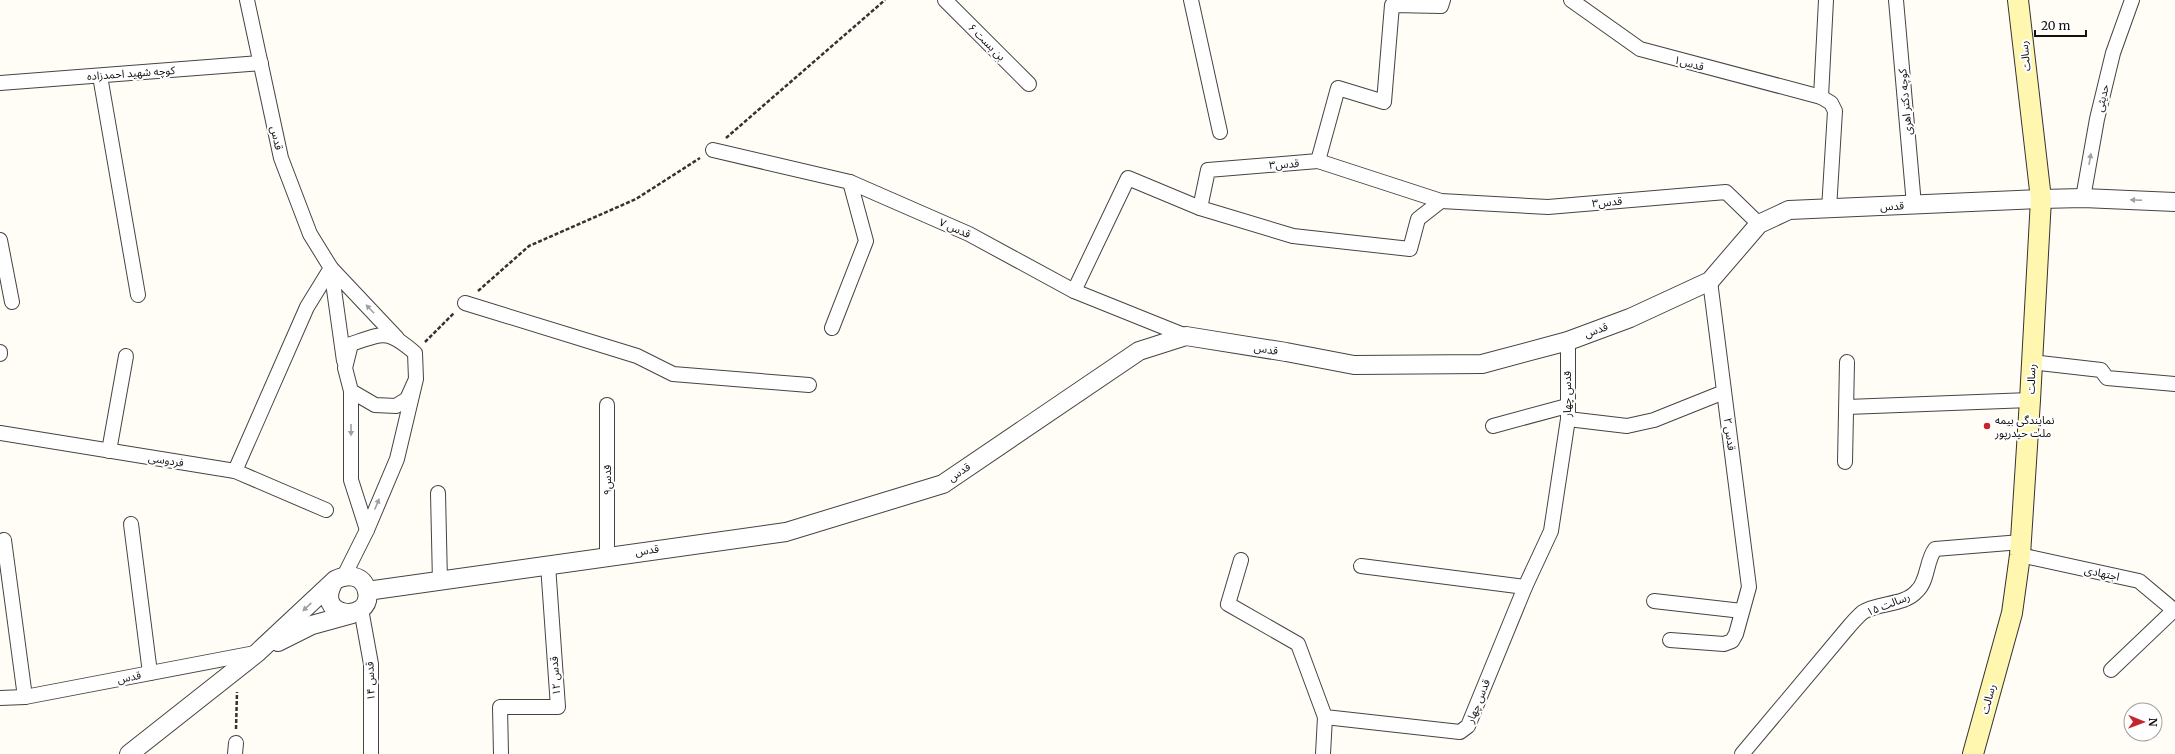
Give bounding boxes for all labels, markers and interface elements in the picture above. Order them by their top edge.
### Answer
scale bar [2035,12,2086,38]
text: 20 m [2041,18,2070,33]
street label: بن بست ۶ [965,20,1009,64]
street label: رسالت [2016,40,2034,72]
street label: قدس۱ [1673,52,1706,74]
street label: کوچه شهید احمدزاده [86,63,176,84]
street label: کوچه دکتر اهری [1895,68,1916,136]
street label: حدیثی [2092,82,2112,113]
street label: قدس [268,125,286,151]
one-way arrow [2087,153,2093,166]
street label: قدس۳ [1268,156,1300,172]
street label: قدس۳ [1591,194,1623,210]
one-way arrow [2130,197,2142,204]
street label: قدس [1880,198,1904,214]
street label: قدس ۷ [937,215,973,241]
one-way arrow [366,305,375,314]
street label: قدس [1582,319,1610,341]
street label: قدس [1253,340,1279,358]
street label: رسالت [2023,364,2039,394]
street label: قدس چهار [1560,371,1575,418]
place label: نمایندگی بیمه ملت حیدرپور [1994,413,2054,441]
street label: قدس ۲ [1721,417,1739,451]
marker: نمایندگی بیمه ملت حیدرپور [1982,421,1992,431]
one-way arrow [348,424,354,437]
street label: فردوسی [147,450,185,470]
street label: قدس [945,459,973,485]
street label: قدس۹ [600,465,614,495]
one-way arrow [374,498,381,510]
street label: قدس [634,541,660,559]
street label: اجتهادی [2083,562,2121,584]
street label: رسالت ۱۵ [1864,589,1912,619]
one-way arrow [302,602,312,612]
street label: قدس ۱۲ [547,656,563,696]
street label: قدس ۱۴ [362,661,378,701]
street label: قدس [116,668,142,686]
street label: قدس چهار [1463,677,1494,726]
street label: رسالت [1977,682,1999,716]
north arrow [2123,702,2163,742]
text: N [2146,718,2160,727]

